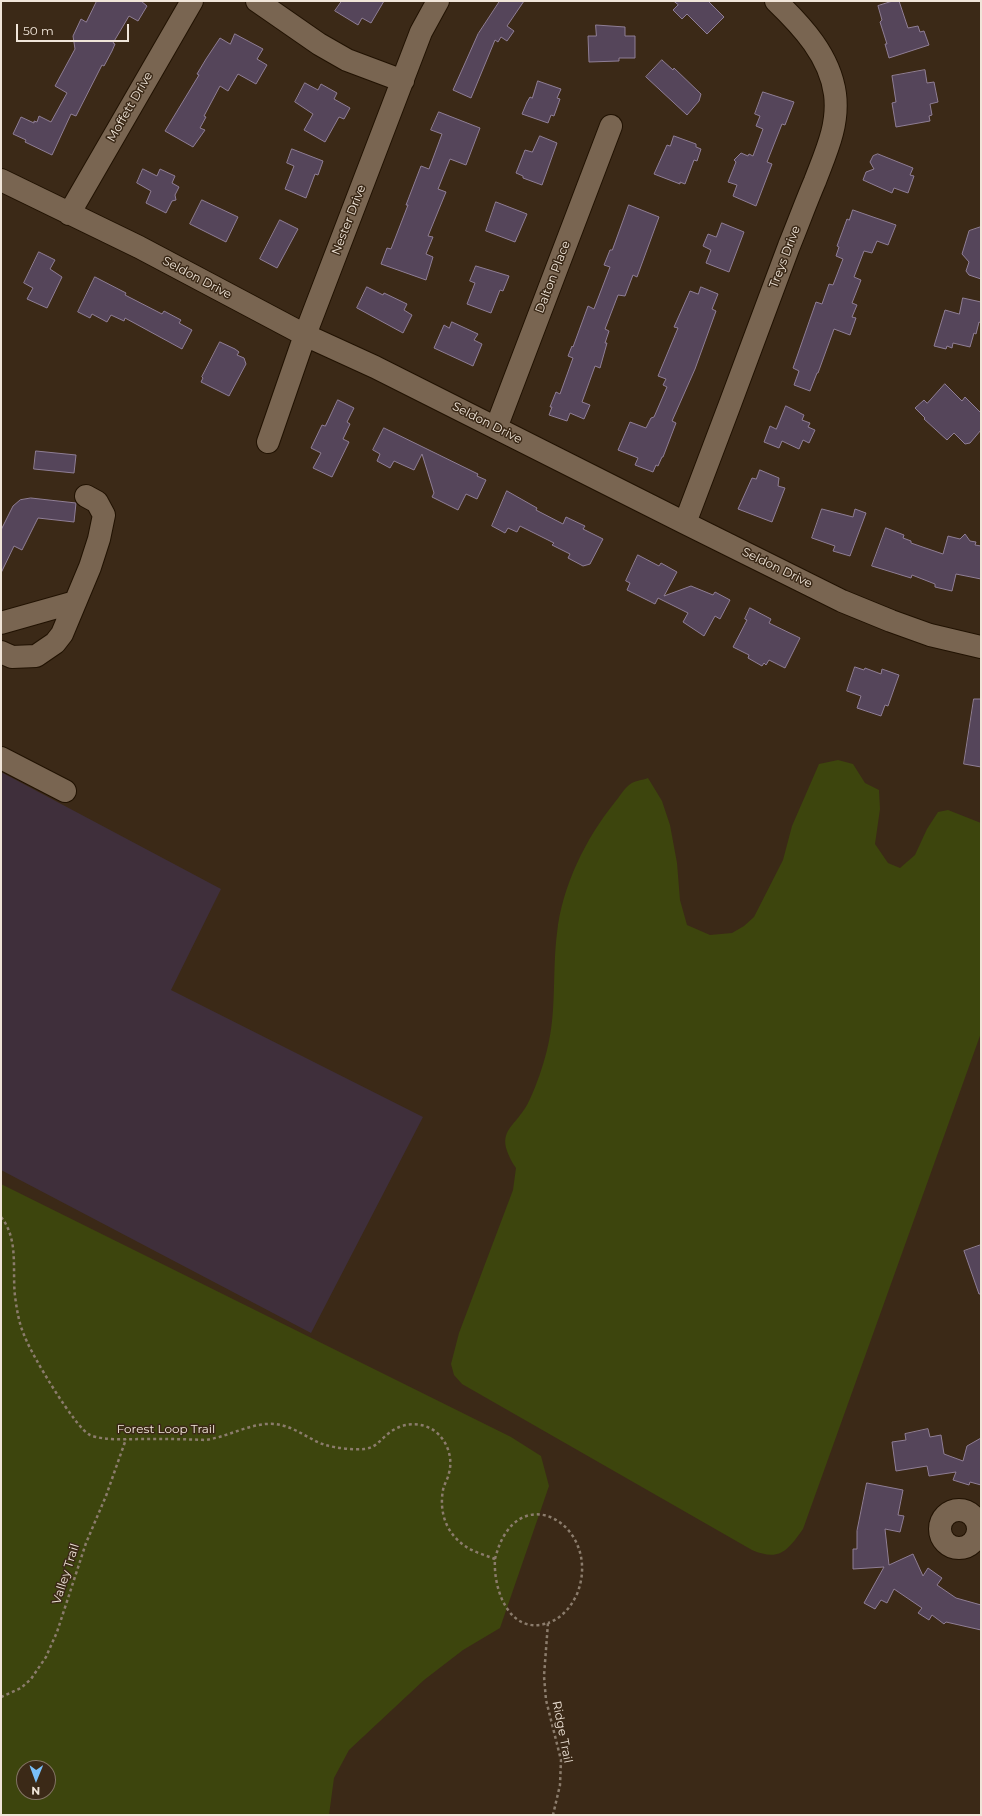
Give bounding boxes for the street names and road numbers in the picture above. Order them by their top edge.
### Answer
street label: Moffett Drive [104,69,156,145]
street label: Nester Drive [329,183,369,257]
street label: Treys Drive [767,224,803,290]
street label: Dalton Place [533,239,573,315]
street label: Seldon Drive [160,254,234,302]
street label: Seldon Drive [450,399,524,447]
street label: Seldon Drive [740,545,814,591]
street label: Forest Loop Trail [117,1422,215,1436]
street label: Valley Trail [49,1542,83,1606]
street label: Ridge Trail [549,1700,575,1764]

